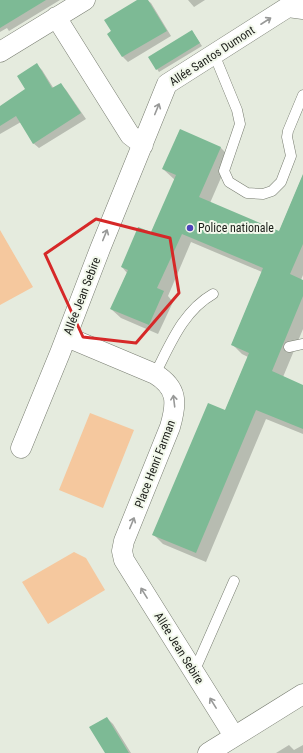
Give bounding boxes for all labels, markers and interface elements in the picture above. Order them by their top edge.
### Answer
one-way arrow [260,16,272,24]
street label: Allée Santos Dumont [167,23,258,89]
one-way arrow [154,103,162,115]
place label: Police nationale [198,221,274,235]
marker: Police nationale [185,223,195,233]
one-way arrow [102,230,110,242]
street label: Allée Jean Sebire [61,255,103,337]
one-way arrow [170,395,178,408]
street label: Place Henri Farman [132,418,178,510]
one-way arrow [128,517,136,529]
one-way arrow [140,588,148,599]
street label: Allée Jean Sebire [151,610,207,687]
one-way arrow [209,697,217,709]

